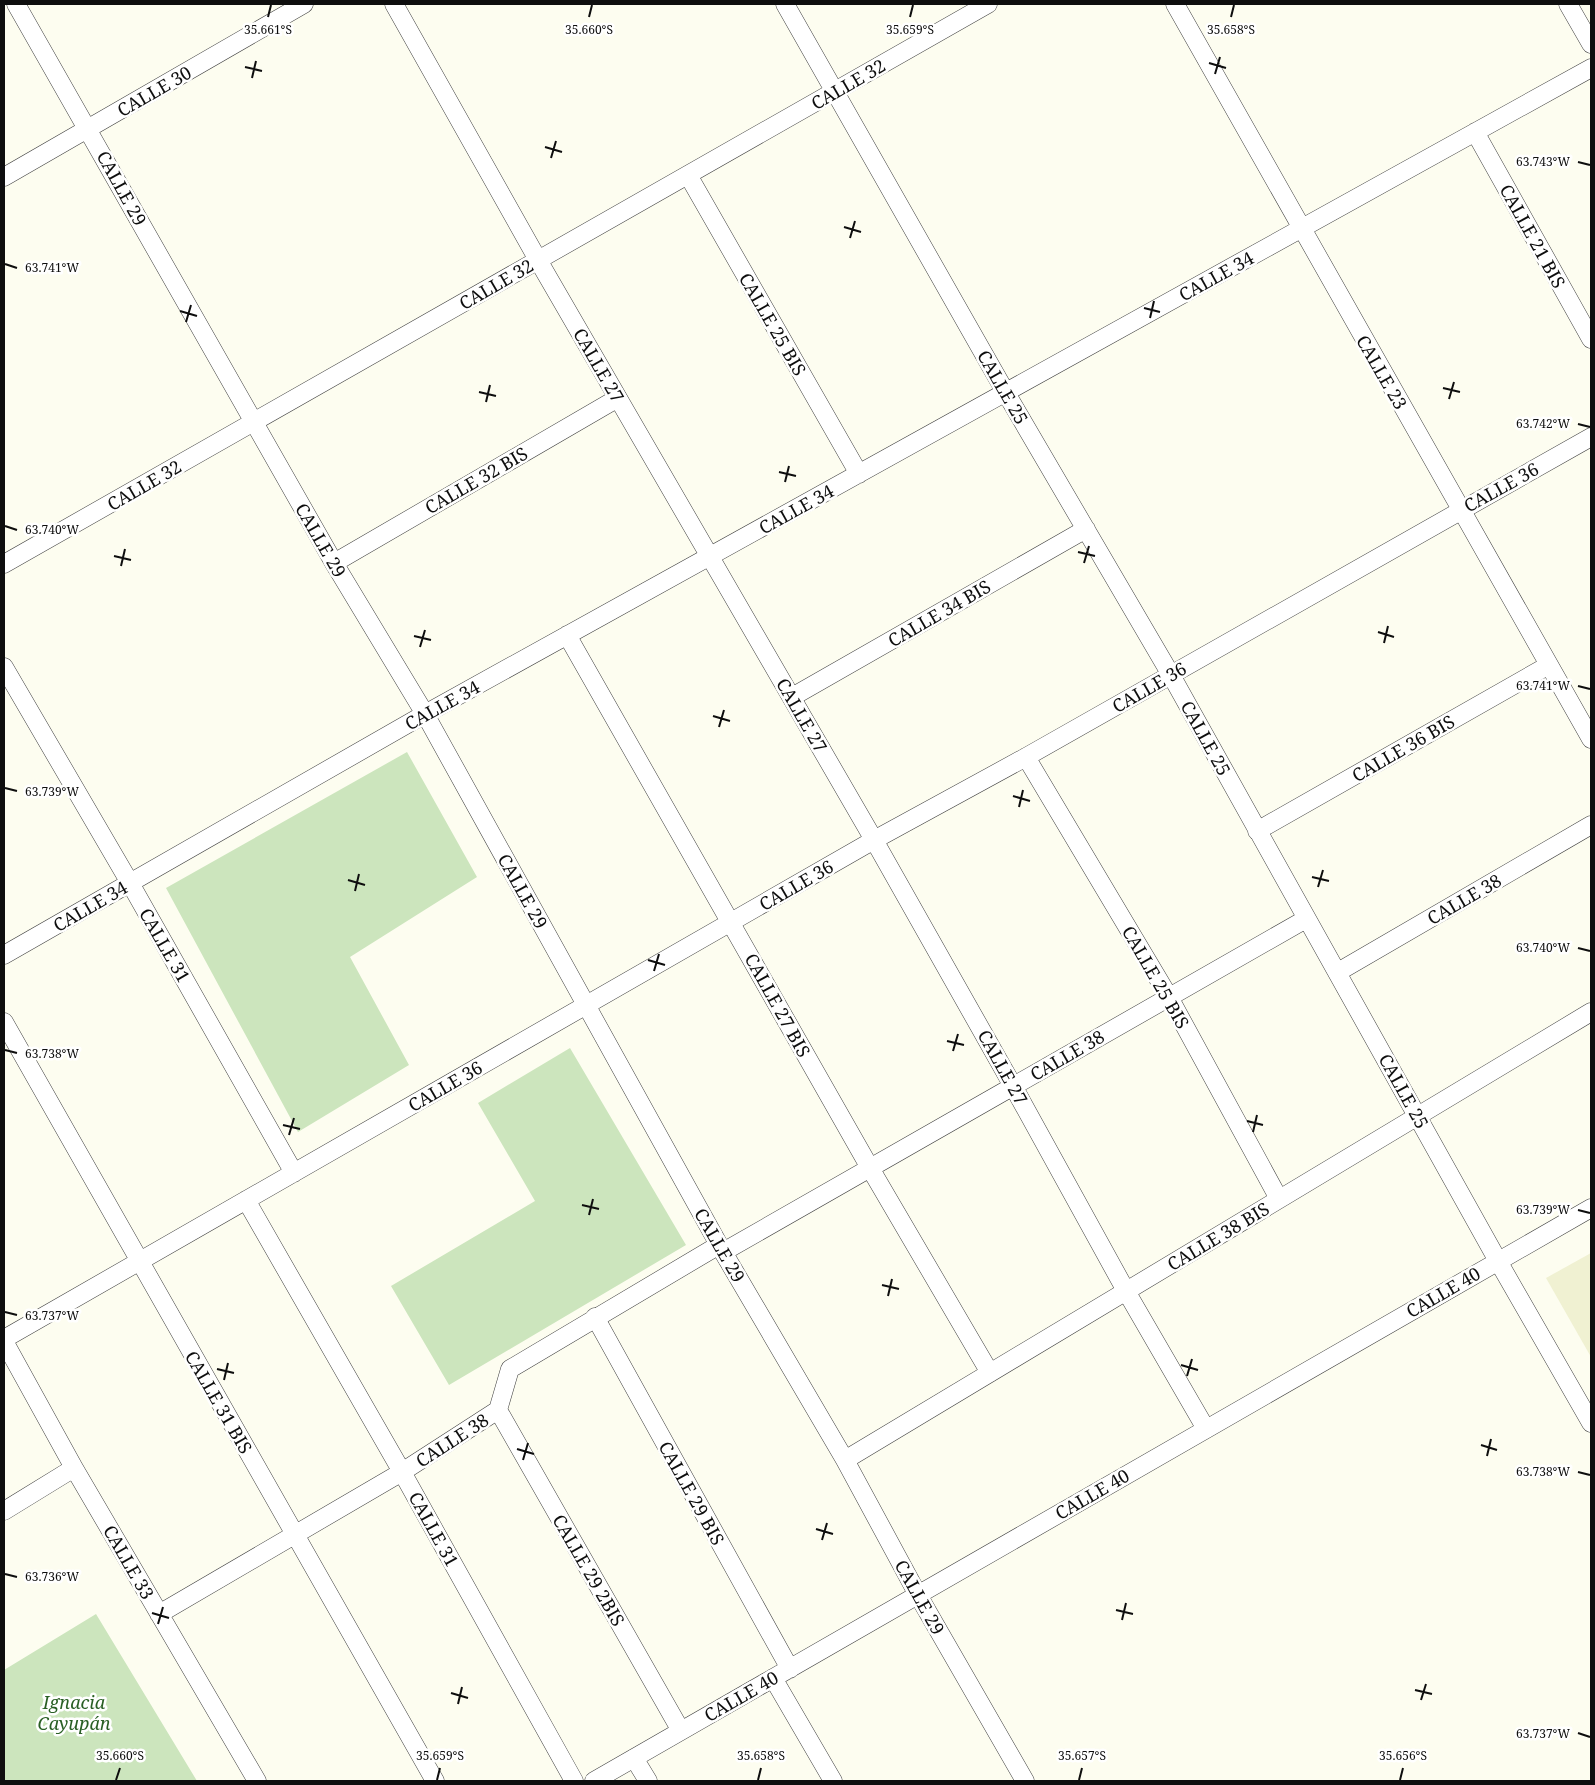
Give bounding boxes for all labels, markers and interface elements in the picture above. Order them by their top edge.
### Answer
text: 35.661°S [244,21,292,38]
text: 35.660°S [565,21,613,38]
text: 35.659°S [886,21,934,38]
text: 35.658°S [1207,21,1255,38]
street label: CALLE 32 [806,53,890,115]
street label: CALLE 30 [112,60,196,122]
street label: CALLE 29 [92,146,152,230]
text: 63.743°W [1516,153,1570,170]
street label: CALLE 21 BIS [1495,180,1571,292]
street label: CALLE 34 [1174,246,1258,306]
street label: CALLE 32 [454,253,538,315]
text: 63.741°W [25,259,79,276]
street label: CALLE 25 BIS [734,268,812,380]
street label: CALLE 27 [568,323,630,407]
street label: CALLE 23 [1351,330,1413,414]
street label: CALLE 25 [972,345,1034,429]
text: 63.742°W [1516,415,1570,432]
street label: CALLE 32 BIS [420,441,532,519]
street label: CALLE 32 [102,454,186,516]
street label: CALLE 36 [1459,457,1543,517]
street label: CALLE 34 [754,479,838,539]
street label: CALLE 29 [290,498,352,582]
text: 63.740°W [25,521,79,538]
street label: CALLE 34 BIS [883,574,995,652]
street label: CALLE 36 [1107,656,1191,718]
street label: CALLE 27 [771,673,833,757]
street label: CALLE 34 [400,675,484,735]
text: 63.741°W [1516,677,1570,694]
street label: CALLE 25 [1176,696,1236,780]
street label: CALLE 36 BIS [1347,709,1459,787]
text: 63.739°W [25,783,79,800]
street label: CALLE 29 [493,849,553,933]
street label: CALLE 36 [754,854,838,916]
street label: CALLE 38 [1422,868,1506,930]
street label: CALLE 34 [48,875,132,937]
street label: CALLE 31 [134,903,196,987]
street label: CALLE 25 BIS [1117,921,1195,1033]
text: 63.740°W [1516,939,1570,956]
street label: CALLE 27 BIS [740,949,816,1061]
street label: CALLE 38 [1025,1024,1109,1086]
street label: CALLE 27 [973,1025,1033,1109]
text: 63.738°W [25,1045,79,1062]
street label: CALLE 25 [1374,1049,1434,1133]
street label: CALLE 36 [403,1055,487,1117]
street label: CALLE 38 BIS [1163,1196,1273,1276]
text: 63.739°W [1516,1201,1570,1218]
street label: CALLE 29 [689,1203,751,1287]
street label: CALLE 40 [1401,1261,1485,1323]
text: 63.737°W [25,1307,79,1324]
street label: CALLE 31 BIS [180,1346,258,1458]
street label: CALLE 38 [411,1408,493,1472]
street label: CALLE 29 BIS [654,1437,730,1549]
street label: CALLE 40 [1050,1463,1134,1525]
text: 63.738°W [1516,1463,1570,1480]
street label: CALLE 31 [404,1487,464,1571]
street label: CALLE 29 2BIS [547,1510,631,1630]
street label: CALLE 33 [98,1520,160,1604]
street label: CALLE 29 [890,1555,950,1639]
text: 63.736°W [25,1568,79,1585]
street label: CALLE 40 [699,1665,783,1727]
park label: Ignacia Cayupán [37,1690,111,1735]
text: 63.737°W [1516,1725,1570,1742]
text: 35.660°S [96,1747,144,1764]
text: 35.659°S [416,1747,464,1764]
text: 35.658°S [737,1747,785,1764]
text: 35.657°S [1058,1747,1106,1764]
text: 35.656°S [1379,1747,1427,1764]

